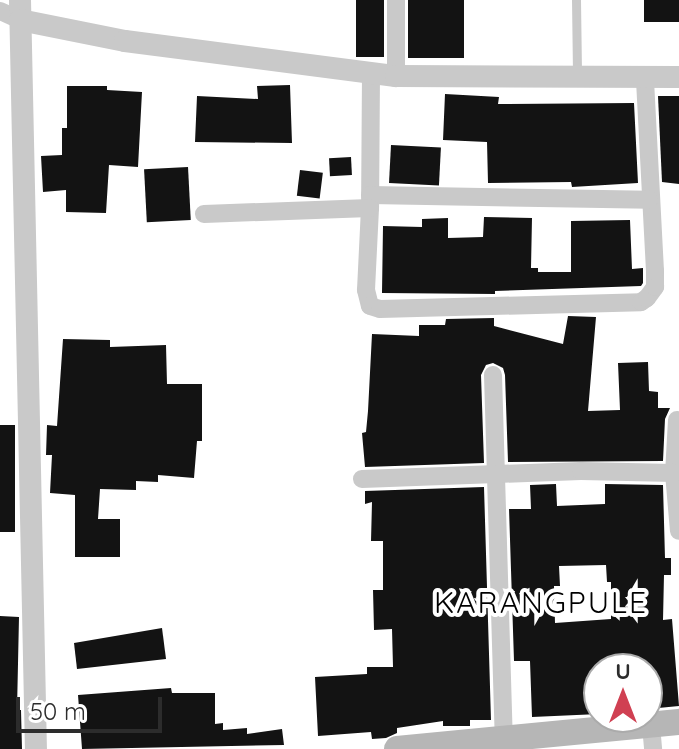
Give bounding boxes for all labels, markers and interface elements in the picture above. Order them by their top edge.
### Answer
district label: KARANGPULE [434,584,648,620]
north arrow [583,653,663,733]
text: U [615,657,631,685]
scale bar [20,681,166,731]
text: 50 m [30,696,86,726]

